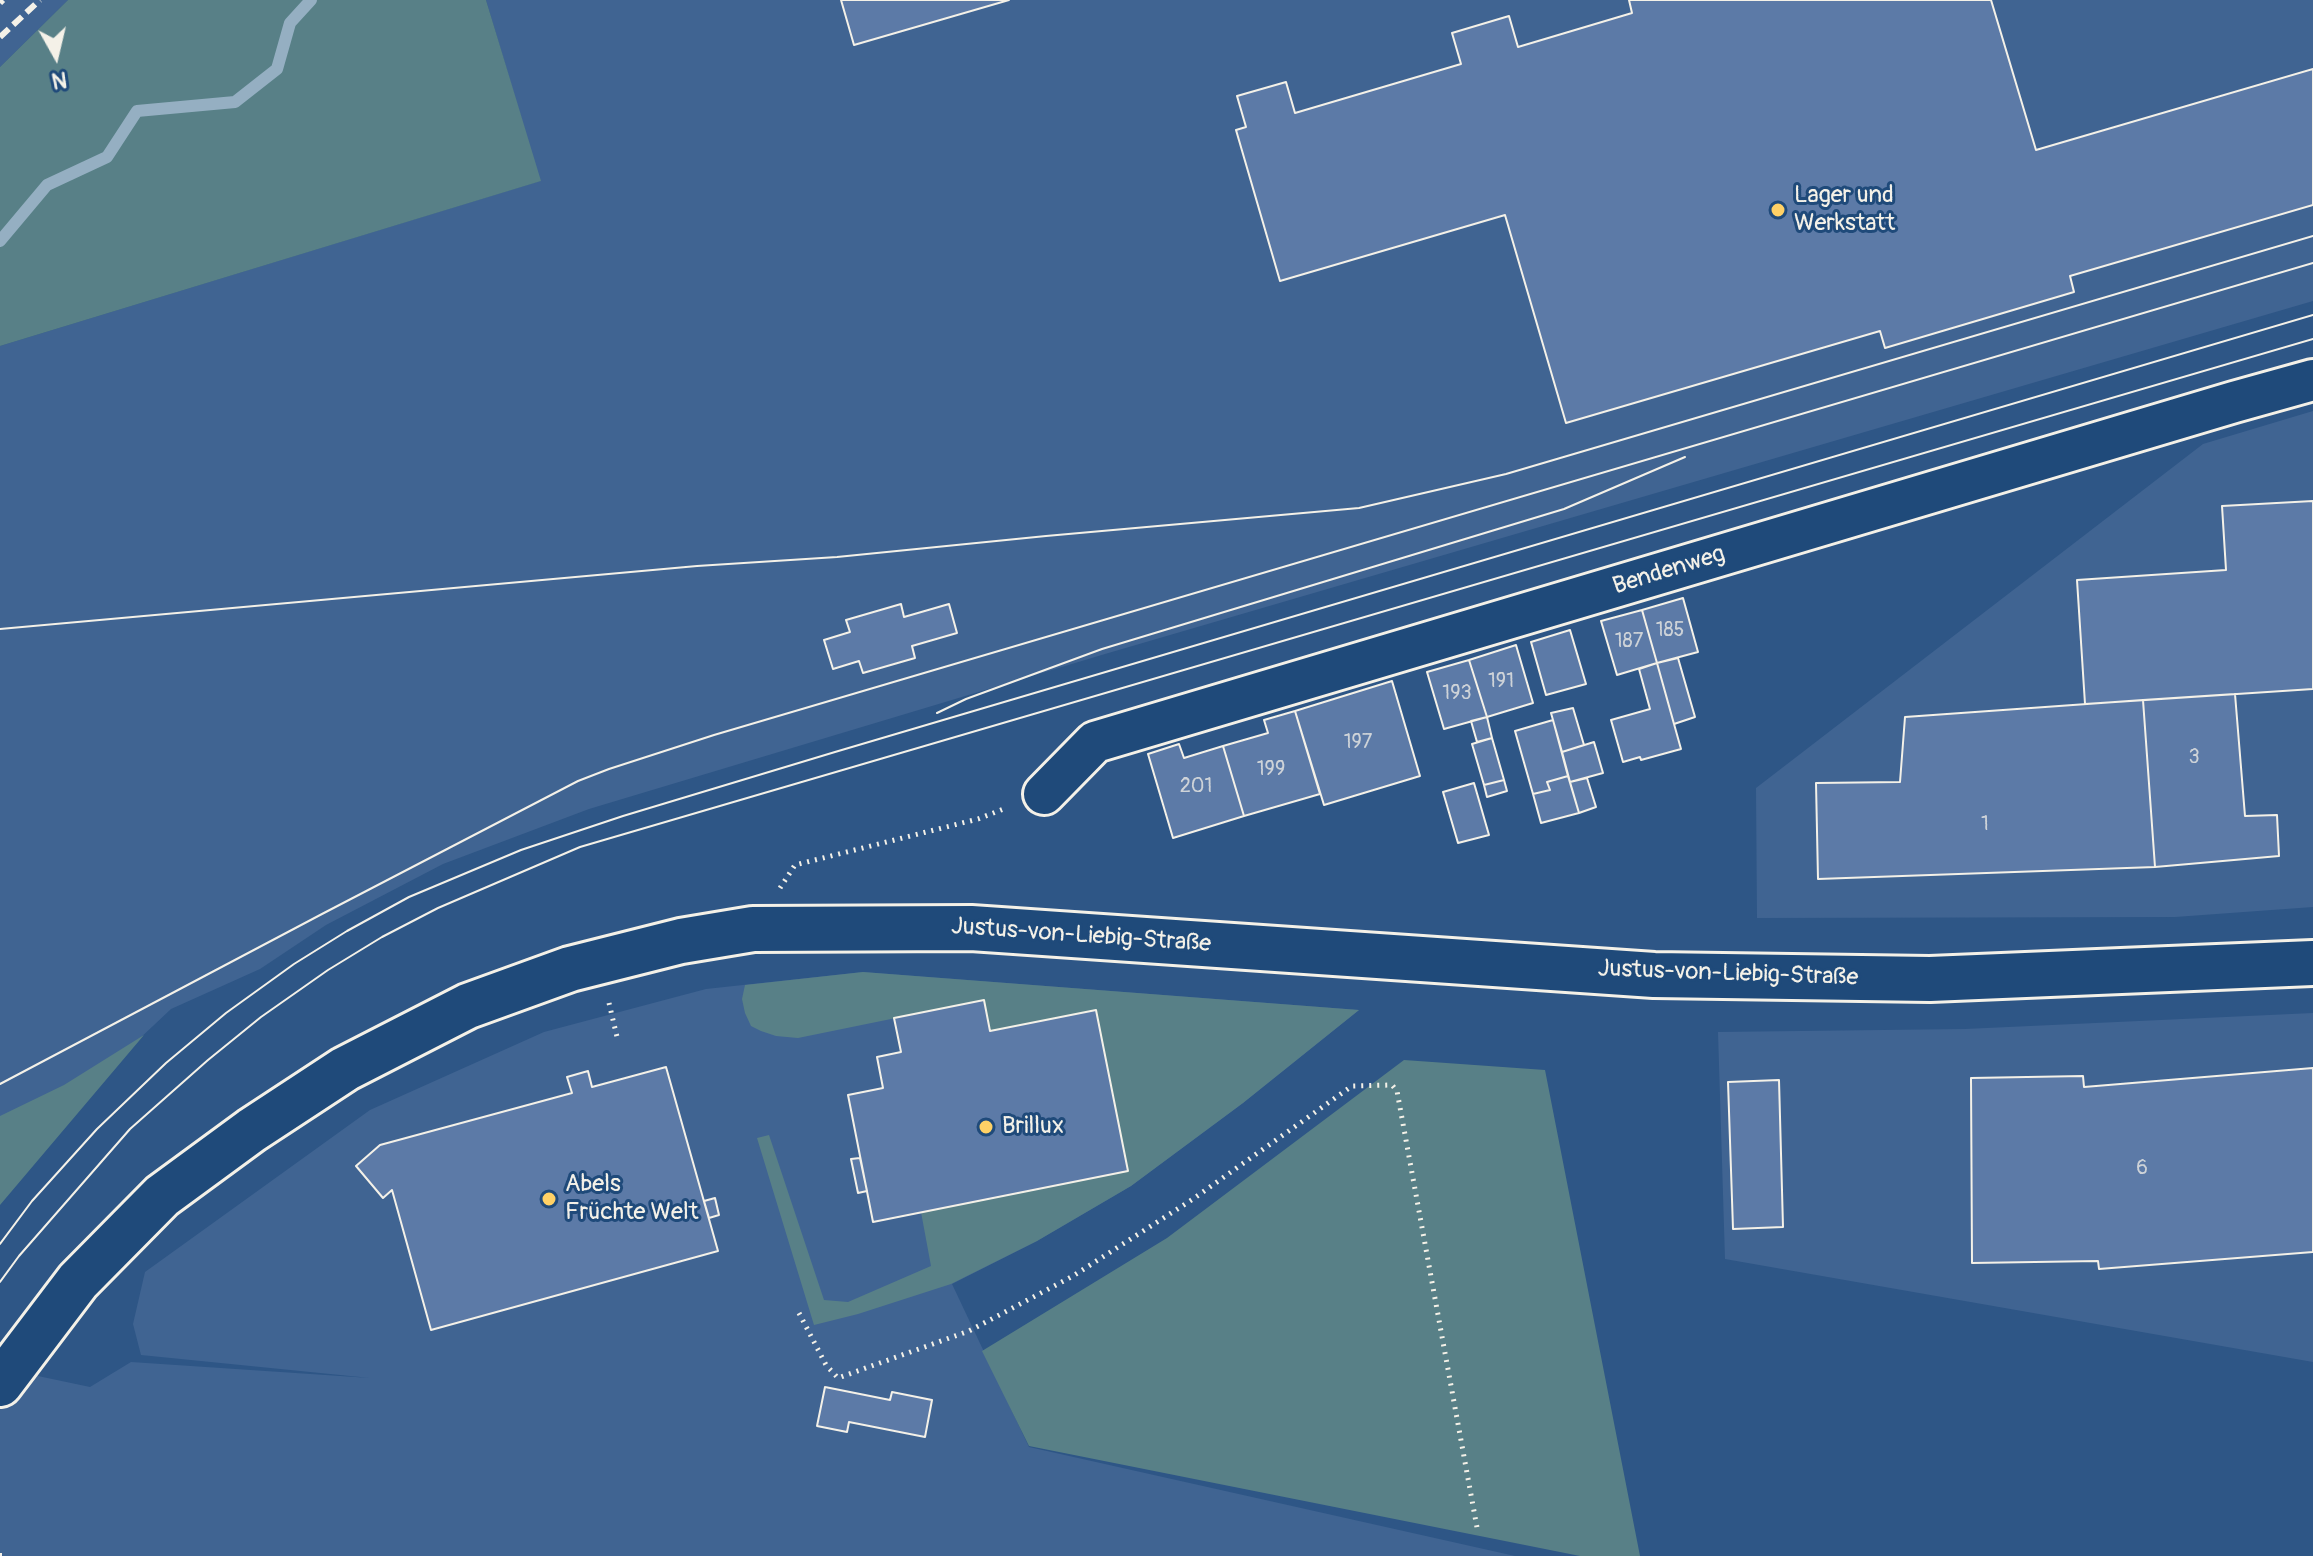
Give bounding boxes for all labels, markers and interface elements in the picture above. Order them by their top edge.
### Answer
north arrow [16,16,96,96]
text: N [50,65,69,95]
place label: Lager und Werkstatt [1794,182,1895,238]
marker: Lager und Werkstatt [1769,201,1787,219]
street label: Bendenweg [1610,540,1728,602]
house number: 185 [1656,619,1684,643]
house number: 187 [1615,630,1643,654]
house number: 191 [1488,670,1514,694]
house number: 193 [1442,682,1472,706]
house number: 197 [1344,731,1372,755]
house number: 3 [2188,746,2200,770]
house number: 199 [1257,758,1285,782]
house number: 201 [1180,775,1212,799]
house number: 1 [1981,813,1989,837]
street label: Justus-von-Liebig-Straße [950,913,1212,959]
street label: Justus-von-Liebig-Straße [1597,955,1859,993]
place label: Brillux [1002,1113,1064,1141]
marker: Brillux [977,1118,995,1136]
house number: 6 [2136,1157,2148,1181]
place label: Abels Früchte Welt [565,1171,698,1227]
marker: Abels Früchte Welt [540,1190,558,1208]

